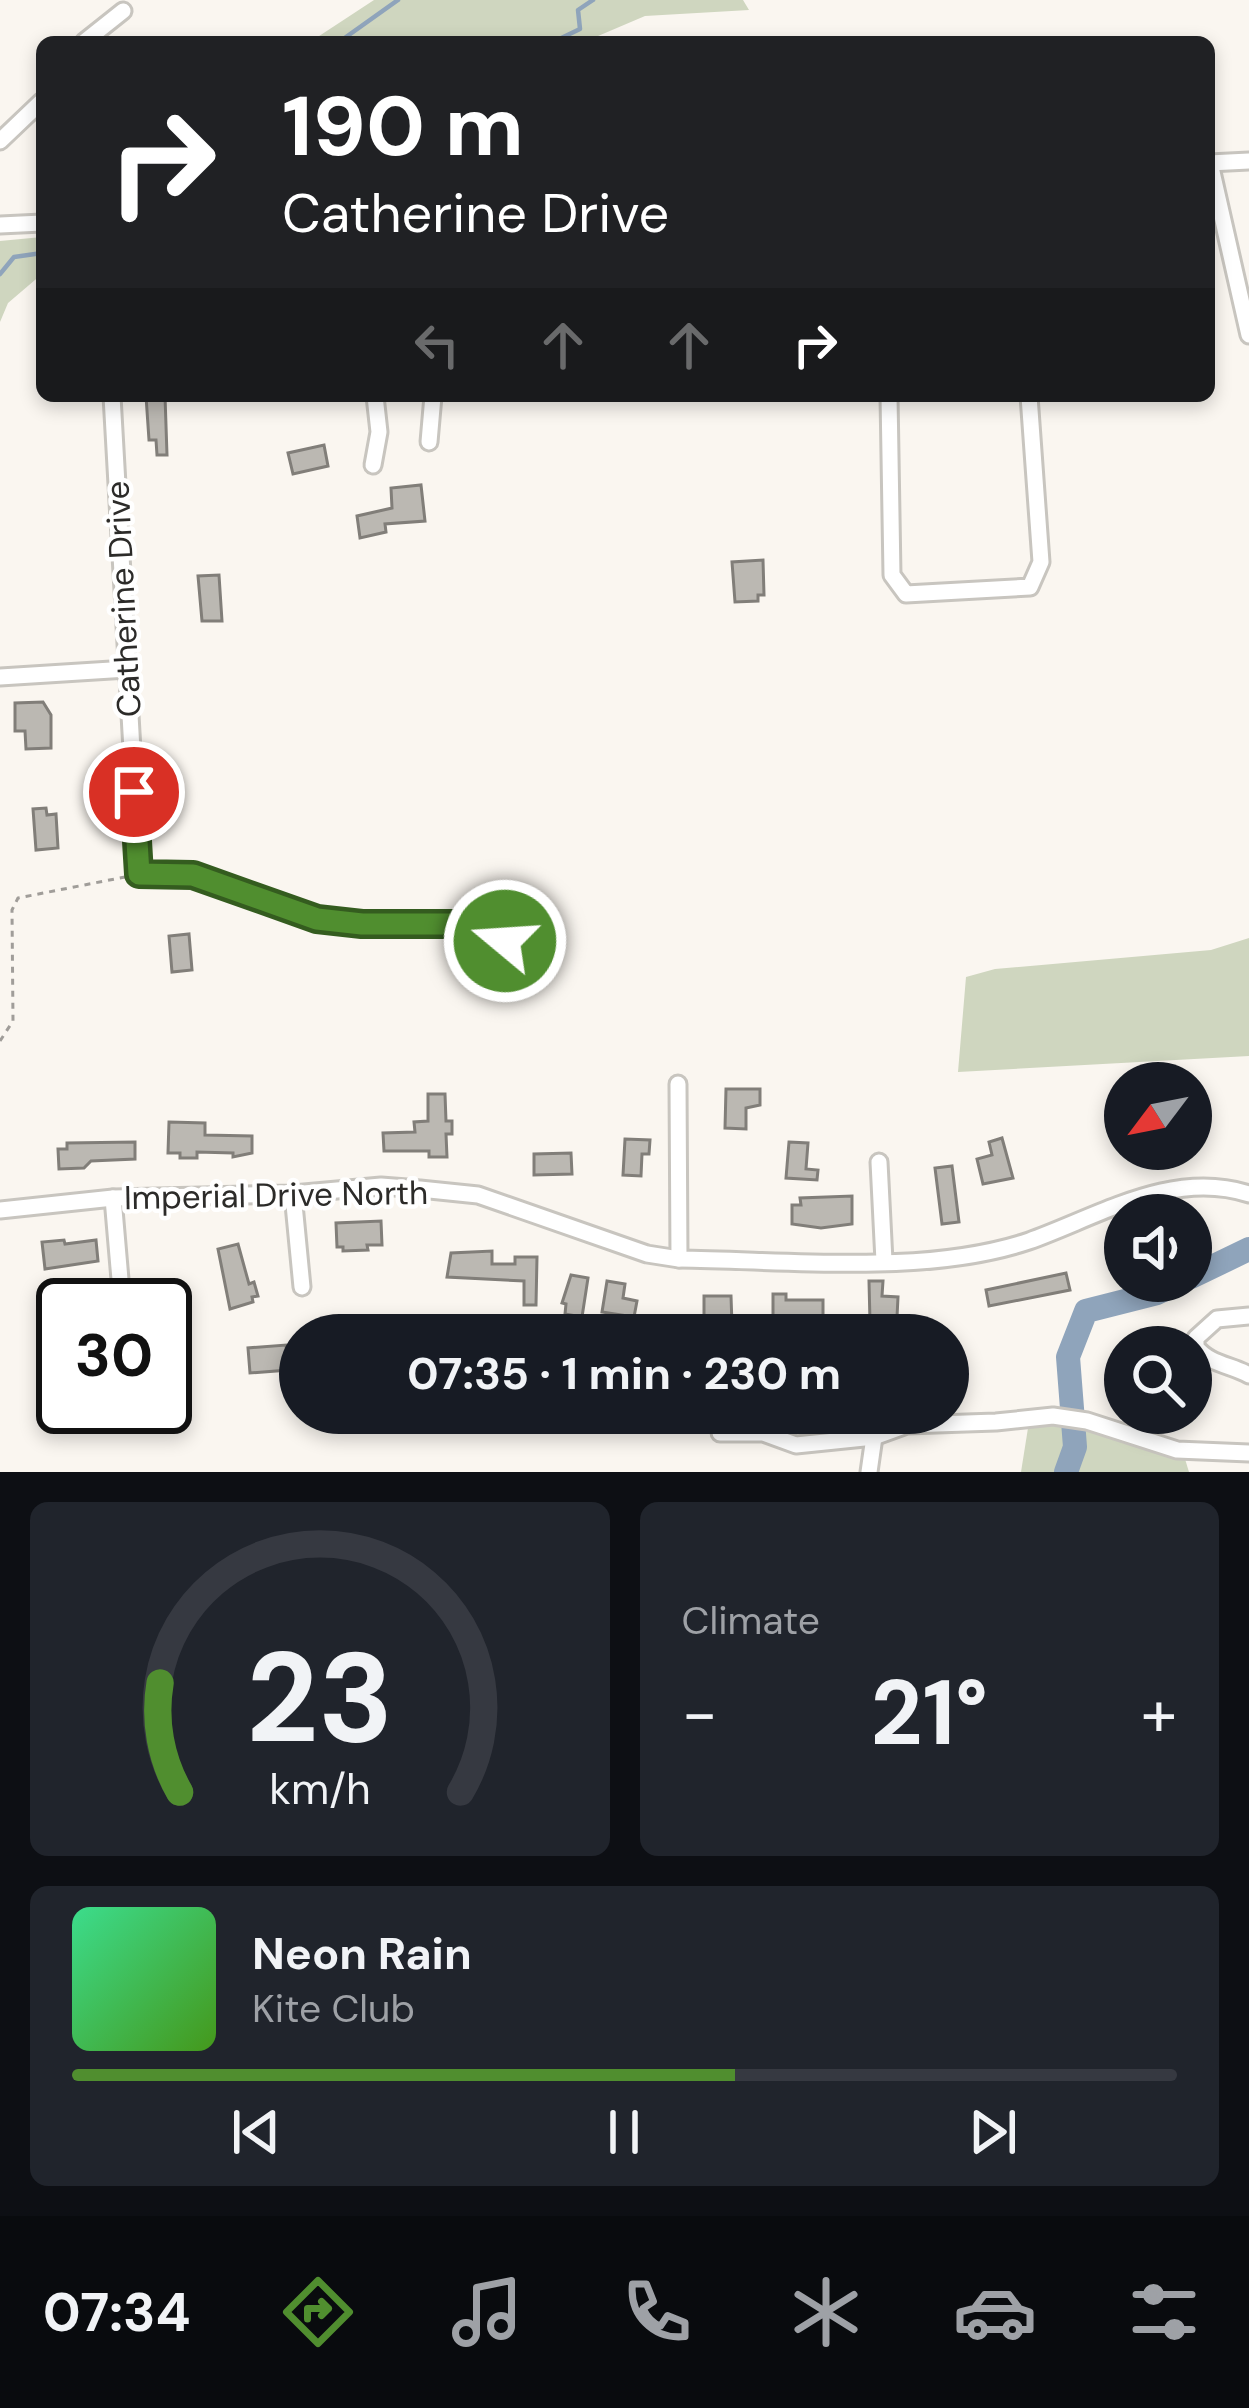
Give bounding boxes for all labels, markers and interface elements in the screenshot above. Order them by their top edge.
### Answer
text: 190 m [282,72,524,181]
icon: right [84,84,240,240]
text: Catherine Drive [282,178,669,249]
icon: left [404,312,470,378]
icon: ahead [530,312,596,378]
icon: ahead [656,312,722,378]
icon: right [782,312,848,378]
street label: Catherine Drive [95,480,151,718]
pin [83,741,185,843]
icon: arrive [101,759,167,825]
position arrow [442,878,568,1004]
north arrow [1104,1062,1212,1170]
map controls [1104,1062,1212,1434]
street label: Imperial Drive North [124,1171,428,1219]
button: sound [1104,1194,1212,1302]
speed limit sign: 30 [36,1278,192,1434]
button: search [1104,1326,1212,1434]
text: 07:35 · 1 min · 230 m [407,1344,841,1403]
text: Climate [682,1595,820,1646]
text: 23 [246,1617,393,1780]
text: 21° [871,1655,988,1772]
text: − [682,1671,718,1756]
text: + [1141,1671,1177,1756]
text: km/h [269,1761,370,1817]
text: Neon Rain [252,1924,472,1983]
text: Kite Club [252,1983,415,2034]
icon: previous [223,2099,289,2165]
icon: pause [591,2099,657,2165]
icon: next [960,2099,1026,2165]
icon: directions [276,2270,360,2354]
icon: music [445,2270,529,2354]
icon: phone [615,2270,699,2354]
icon: climate [784,2270,868,2354]
icon: car [953,2270,1037,2354]
icon: filters [1122,2270,1206,2354]
text: 07:34 [43,2277,191,2348]

